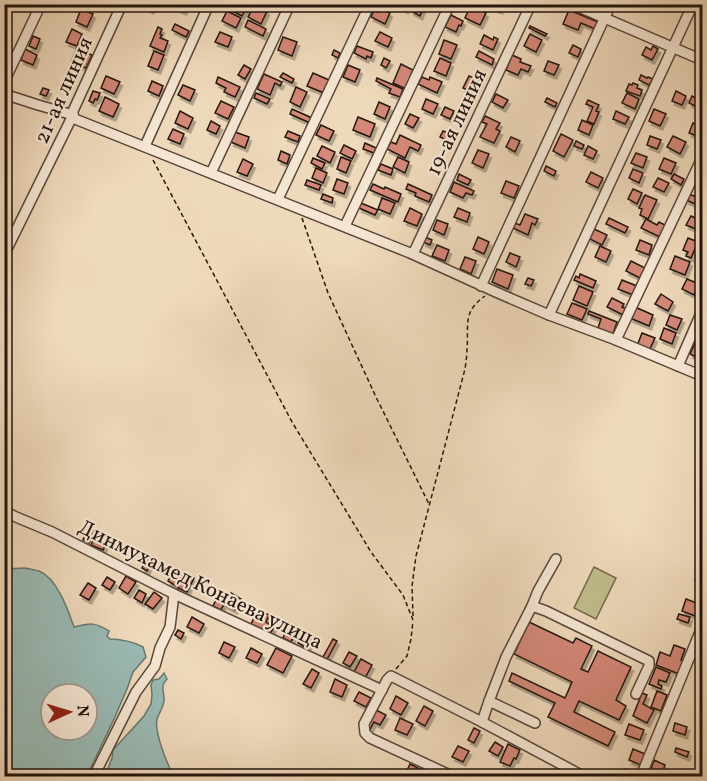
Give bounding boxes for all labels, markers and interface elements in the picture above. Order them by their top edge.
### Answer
street label: 21-ая линия [28,33,101,149]
street label: 19-ая линия [420,64,495,181]
street label: Динмухамед Конаева улица [73,513,328,657]
north arrow [39,682,99,742]
text: N [71,705,93,718]

